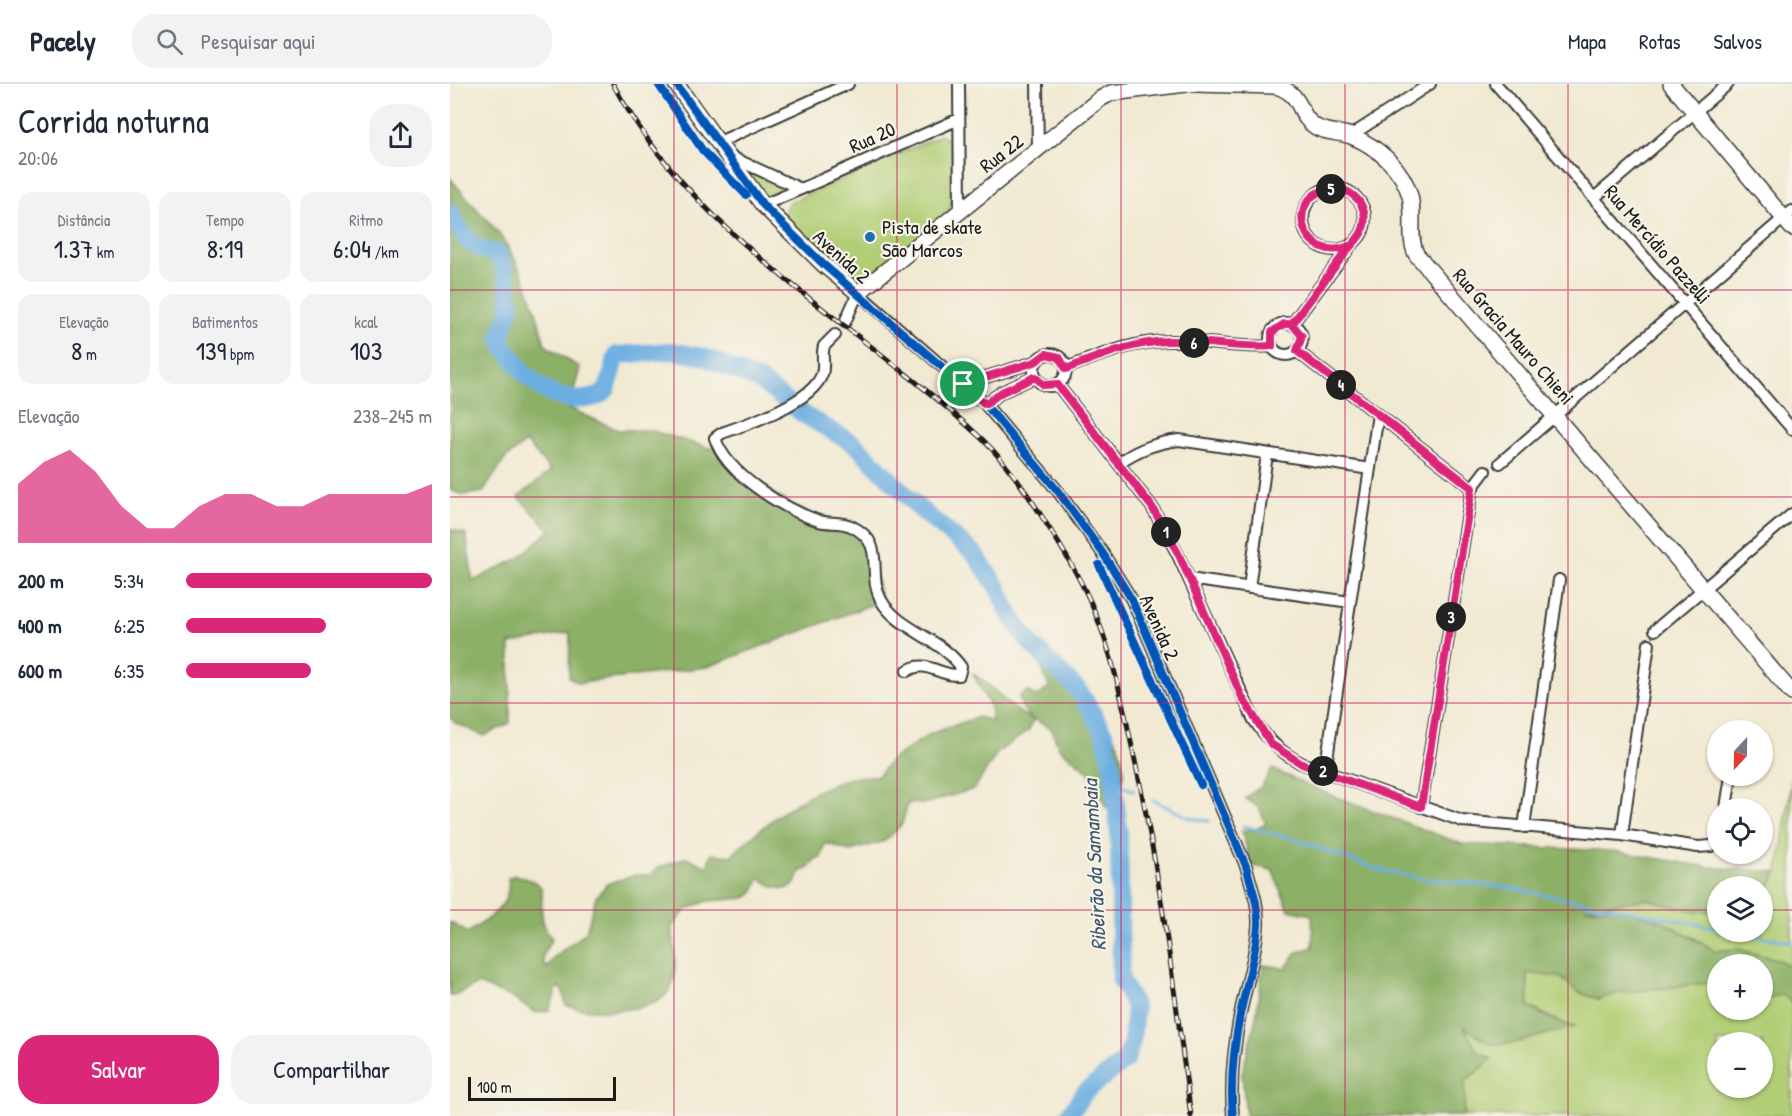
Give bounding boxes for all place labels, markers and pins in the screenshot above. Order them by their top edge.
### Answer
pin: 5 [1316,174,1346,204]
place label: Pista de skate São Marcos [882,213,982,263]
marker: Pista de skate São Marcos [863,230,877,244]
pin: 6 [1179,328,1209,358]
pin [937,358,988,409]
pin: 4 [1326,370,1356,400]
pin: 1 [1151,517,1181,547]
pin: 3 [1436,602,1466,632]
pin: 2 [1308,756,1338,786]

